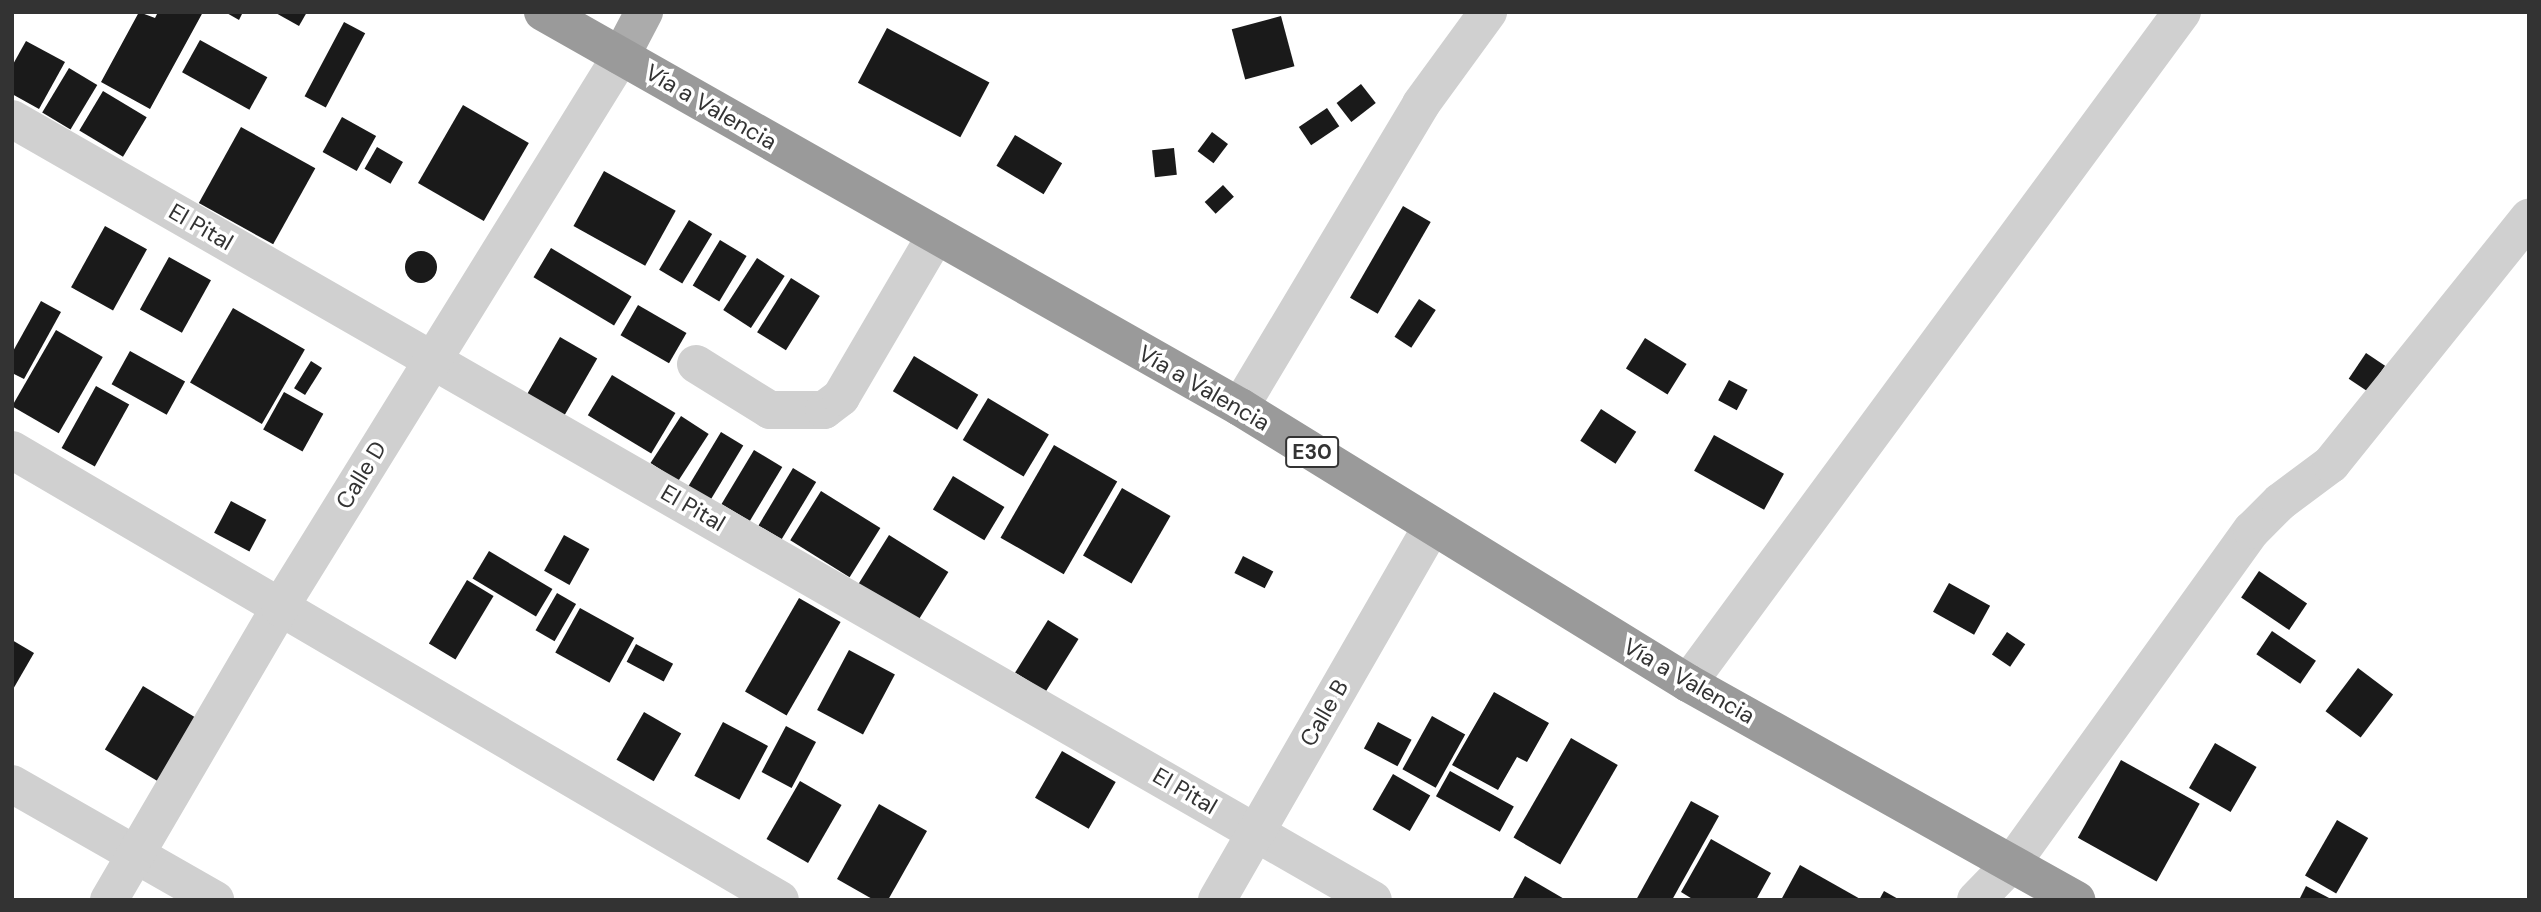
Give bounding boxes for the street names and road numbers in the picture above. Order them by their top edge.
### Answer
street label: Vía a Valencia [640,58,782,156]
street label: El Pital [164,198,238,256]
street label: Vía a Valencia [1133,339,1275,437]
road number: E30 [1284,434,1340,470]
street label: Calle D [330,436,392,514]
street label: El Pital [656,479,730,537]
street label: Vía a Valencia [1618,632,1760,730]
street label: Calle B [1294,675,1354,751]
street label: El Pital [1148,762,1222,820]

